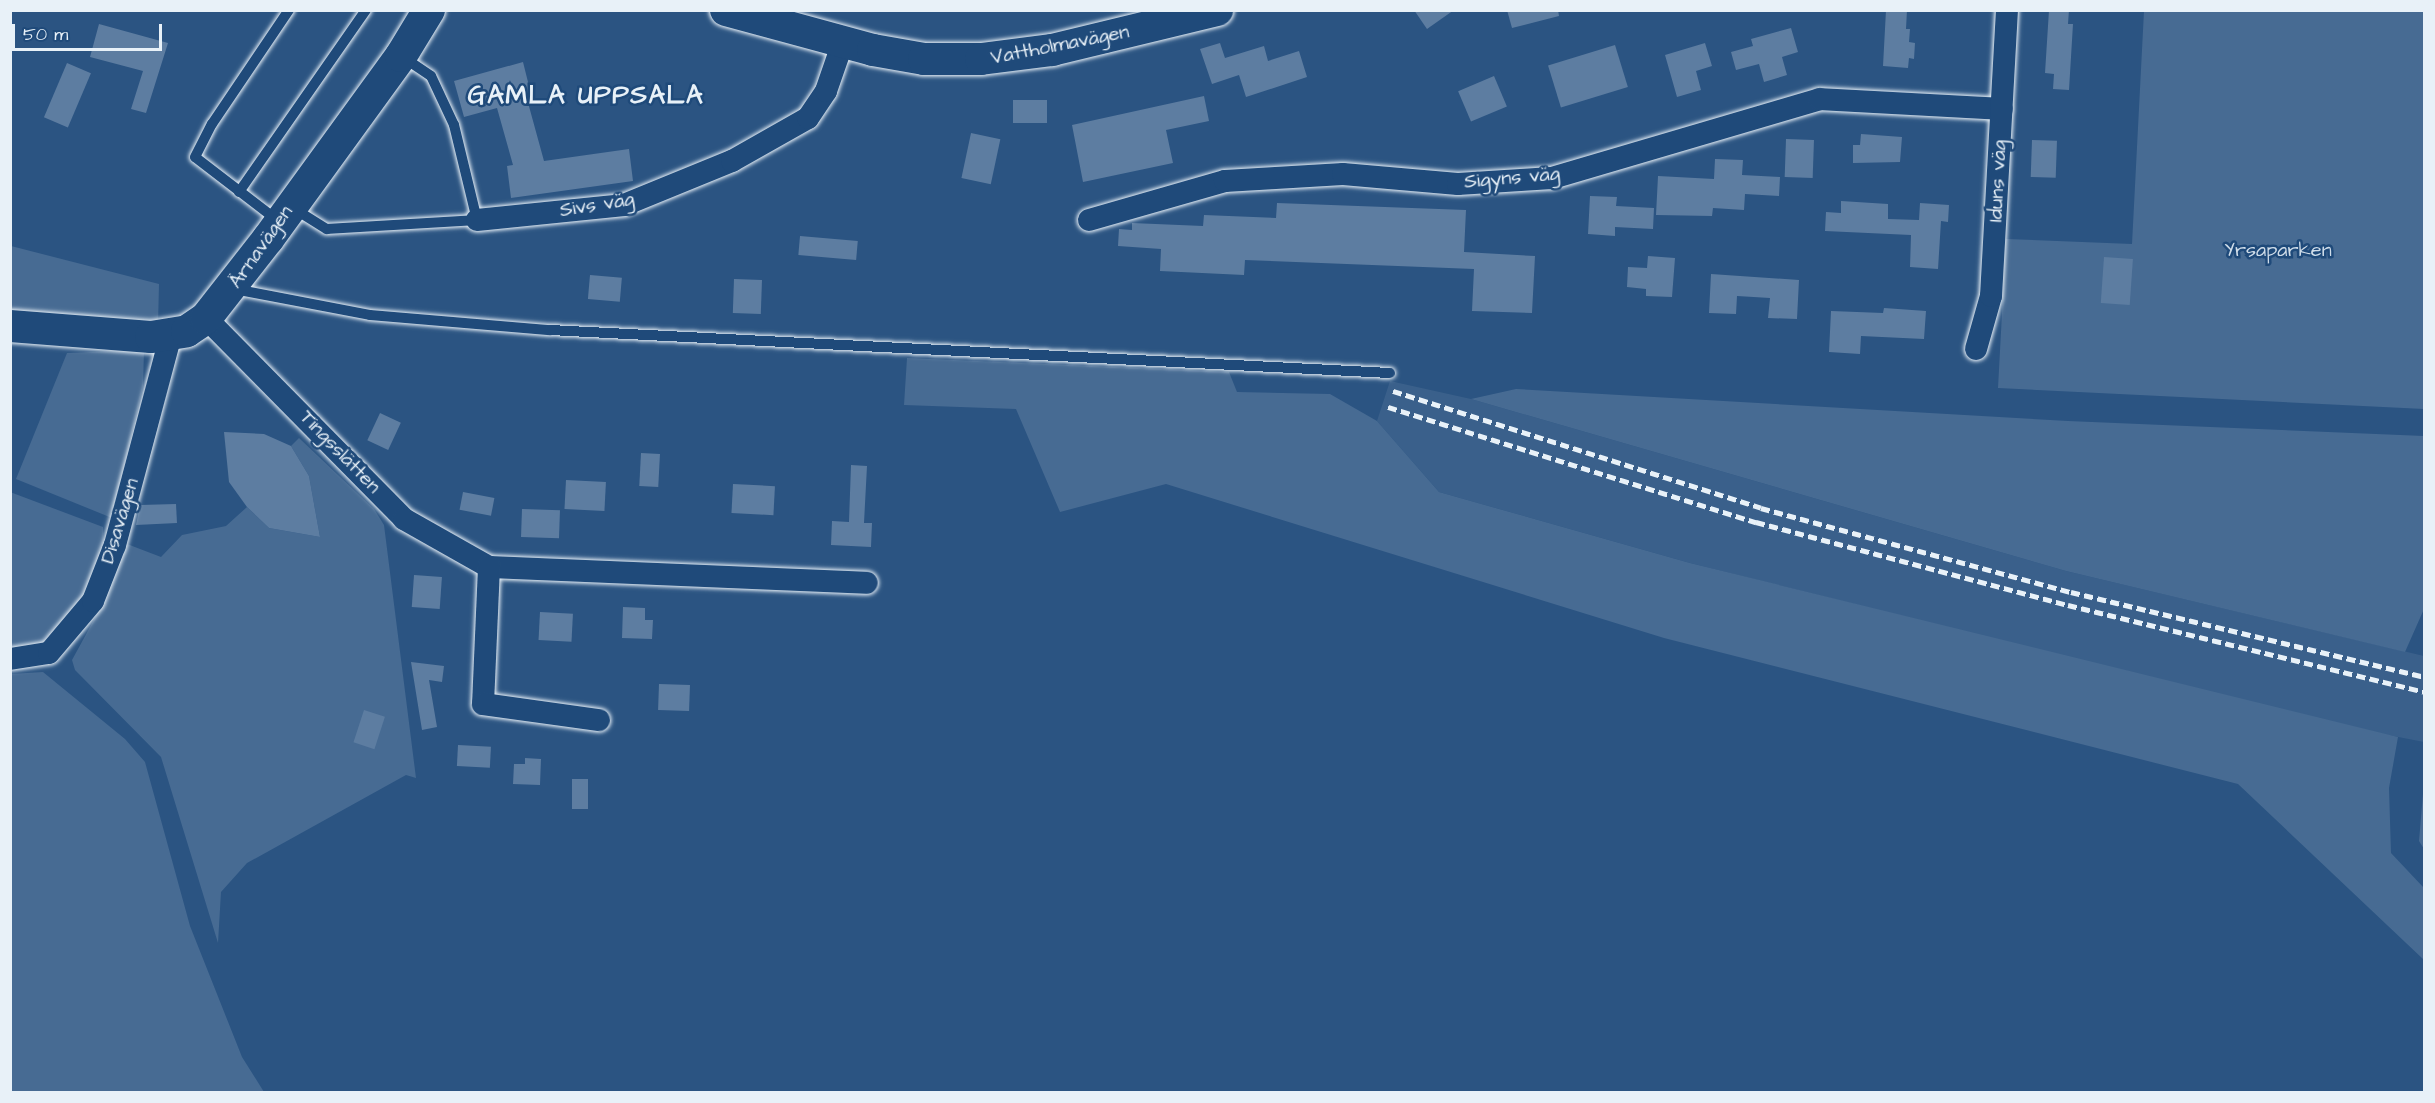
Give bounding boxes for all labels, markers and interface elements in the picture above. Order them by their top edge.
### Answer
scale bar [15,12,165,50]
street label: Vattholmavägen [989,20,1131,70]
text: 50 m [23,22,68,47]
district label: GAMLA UPPSALA [468,80,704,112]
street label: Iduns väg [1984,139,2012,223]
street label: Sigyns väg [1463,162,1561,194]
street label: Sivs väg [558,187,636,223]
street label: Ärnavägen [224,201,298,293]
park label: Yrsaparken [2224,238,2332,262]
street label: Tingsslätten [294,405,386,499]
street label: Disavägen [96,475,144,567]

